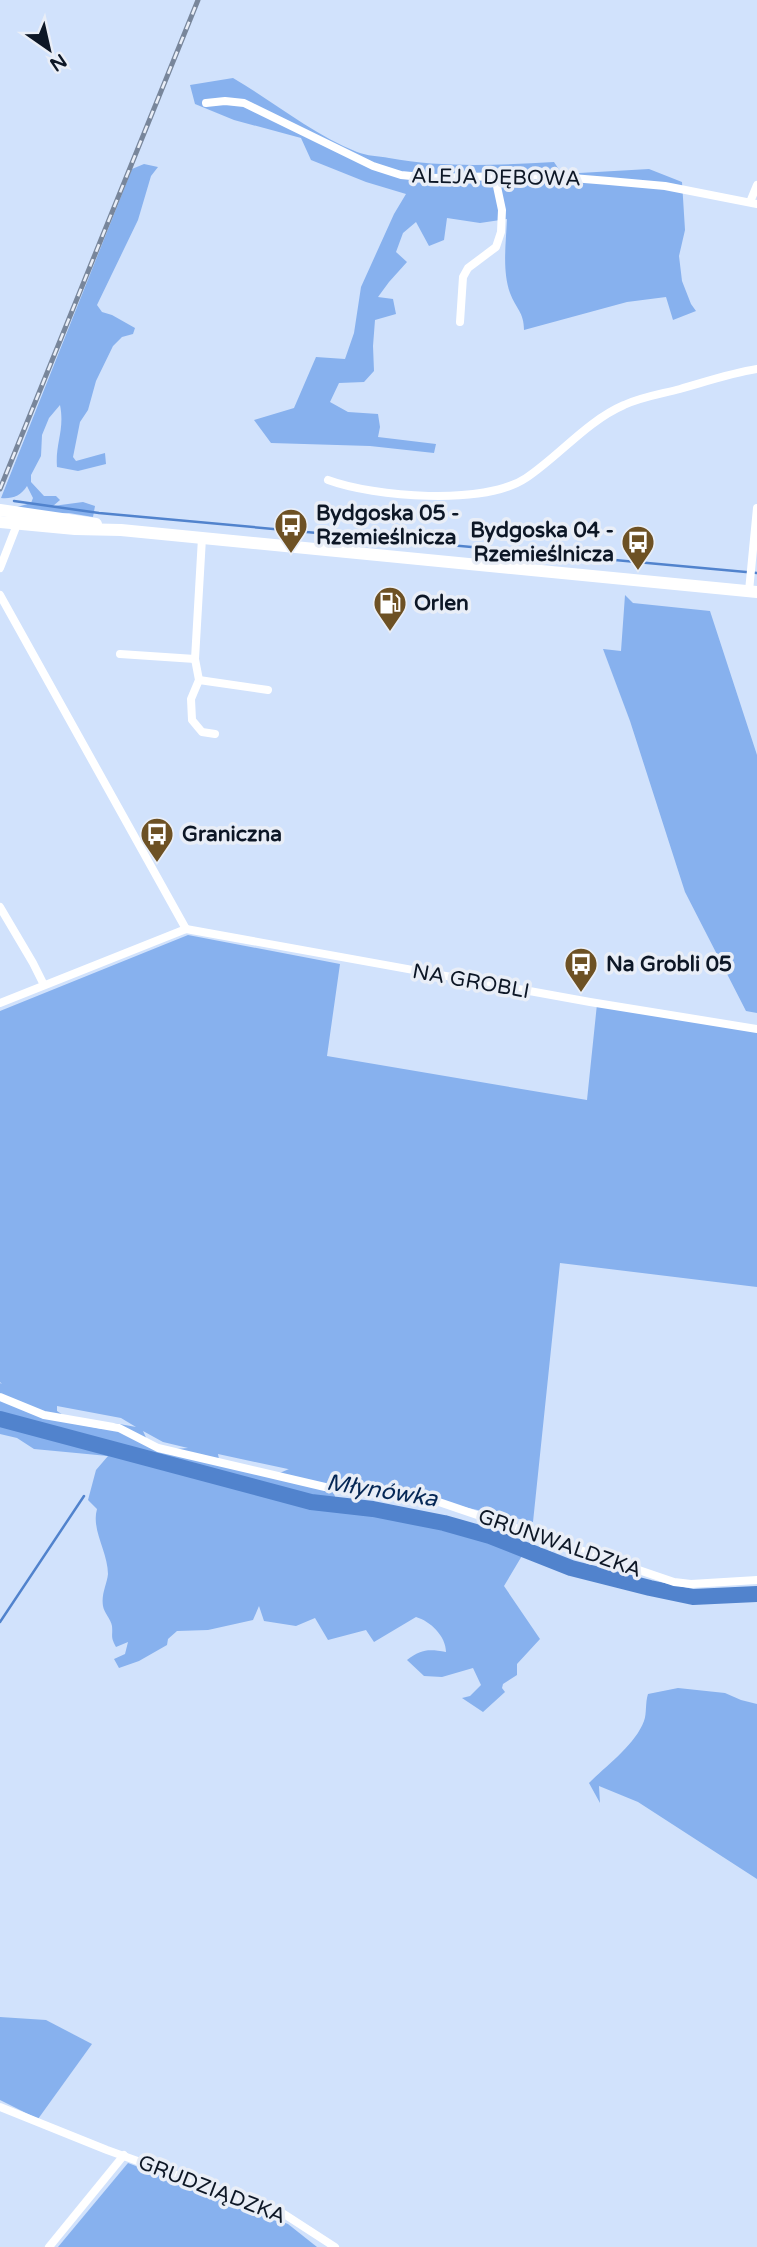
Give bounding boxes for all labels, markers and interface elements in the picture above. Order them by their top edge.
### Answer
north arrow [14,14,84,84]
text: N [45,49,70,76]
street label: ALEJA DĘBOWA [411,164,581,191]
place label: Bydgoska 05 - Rzemieślnicza [316,501,460,550]
bus stop icon: Bydgoska 05 - Rzemieślnicza [272,506,310,555]
place label: Bydgoska 04 - Rzemieślnicza [470,518,614,567]
bus stop icon: Bydgoska 04 - Rzemieślnicza [619,523,657,572]
fuel station icon: Orlen [371,584,409,633]
place label: Orlen [414,591,469,616]
bus stop icon: Graniczna [138,815,176,864]
place label: Graniczna [182,822,282,847]
bus stop icon: Na Grobli 05 [562,945,600,994]
place label: Na Grobli 05 [606,952,732,977]
street label: NA GROBLI [410,959,531,1004]
water label: Młynówka [324,1468,440,1514]
street label: GRUNWALDZKA [475,1504,645,1583]
street label: GRUDZIĄDZKA [134,2150,289,2229]

